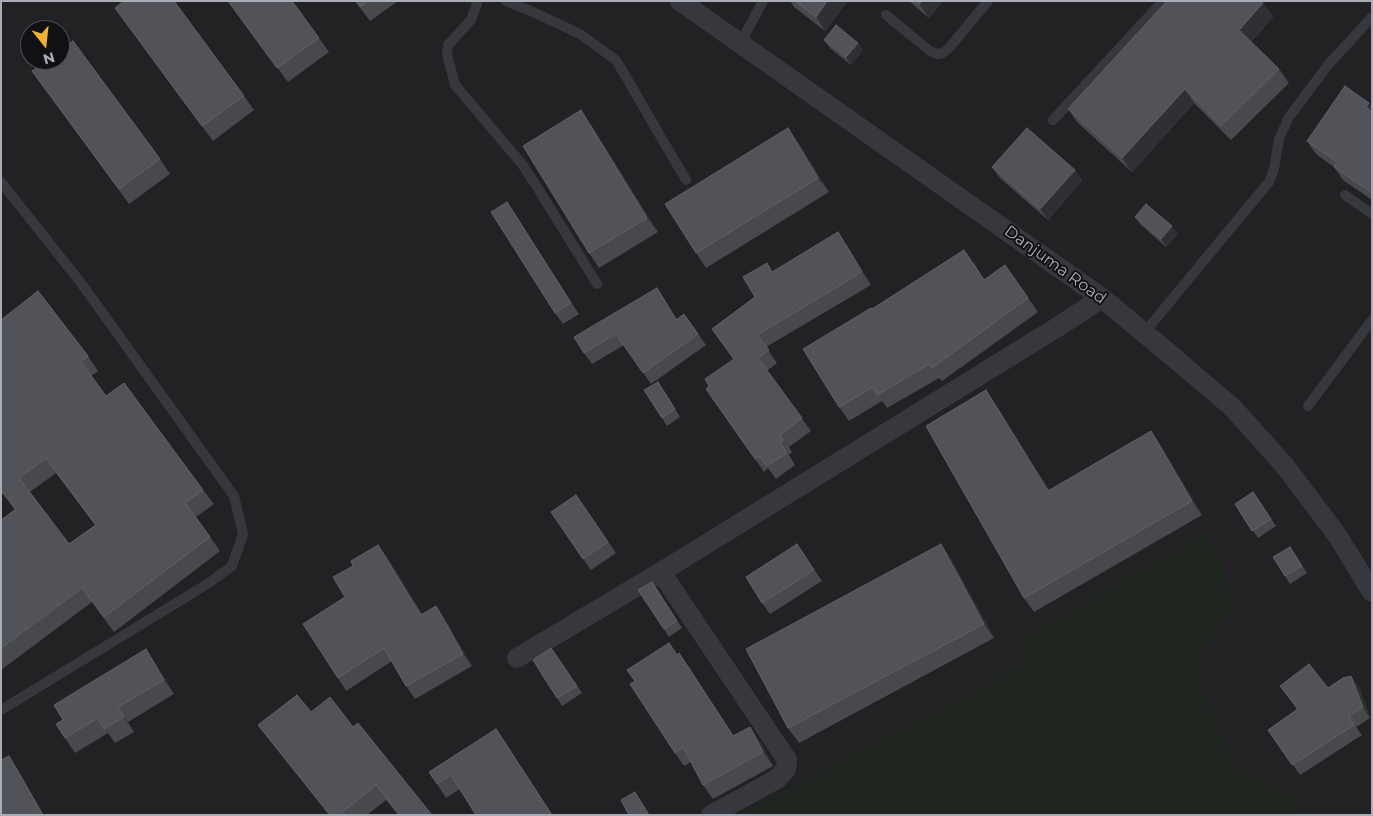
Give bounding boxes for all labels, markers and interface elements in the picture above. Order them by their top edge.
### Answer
north arrow [20,20,70,70]
text: N [41,48,57,69]
street label: Danjuma Road [1000,222,1110,308]

